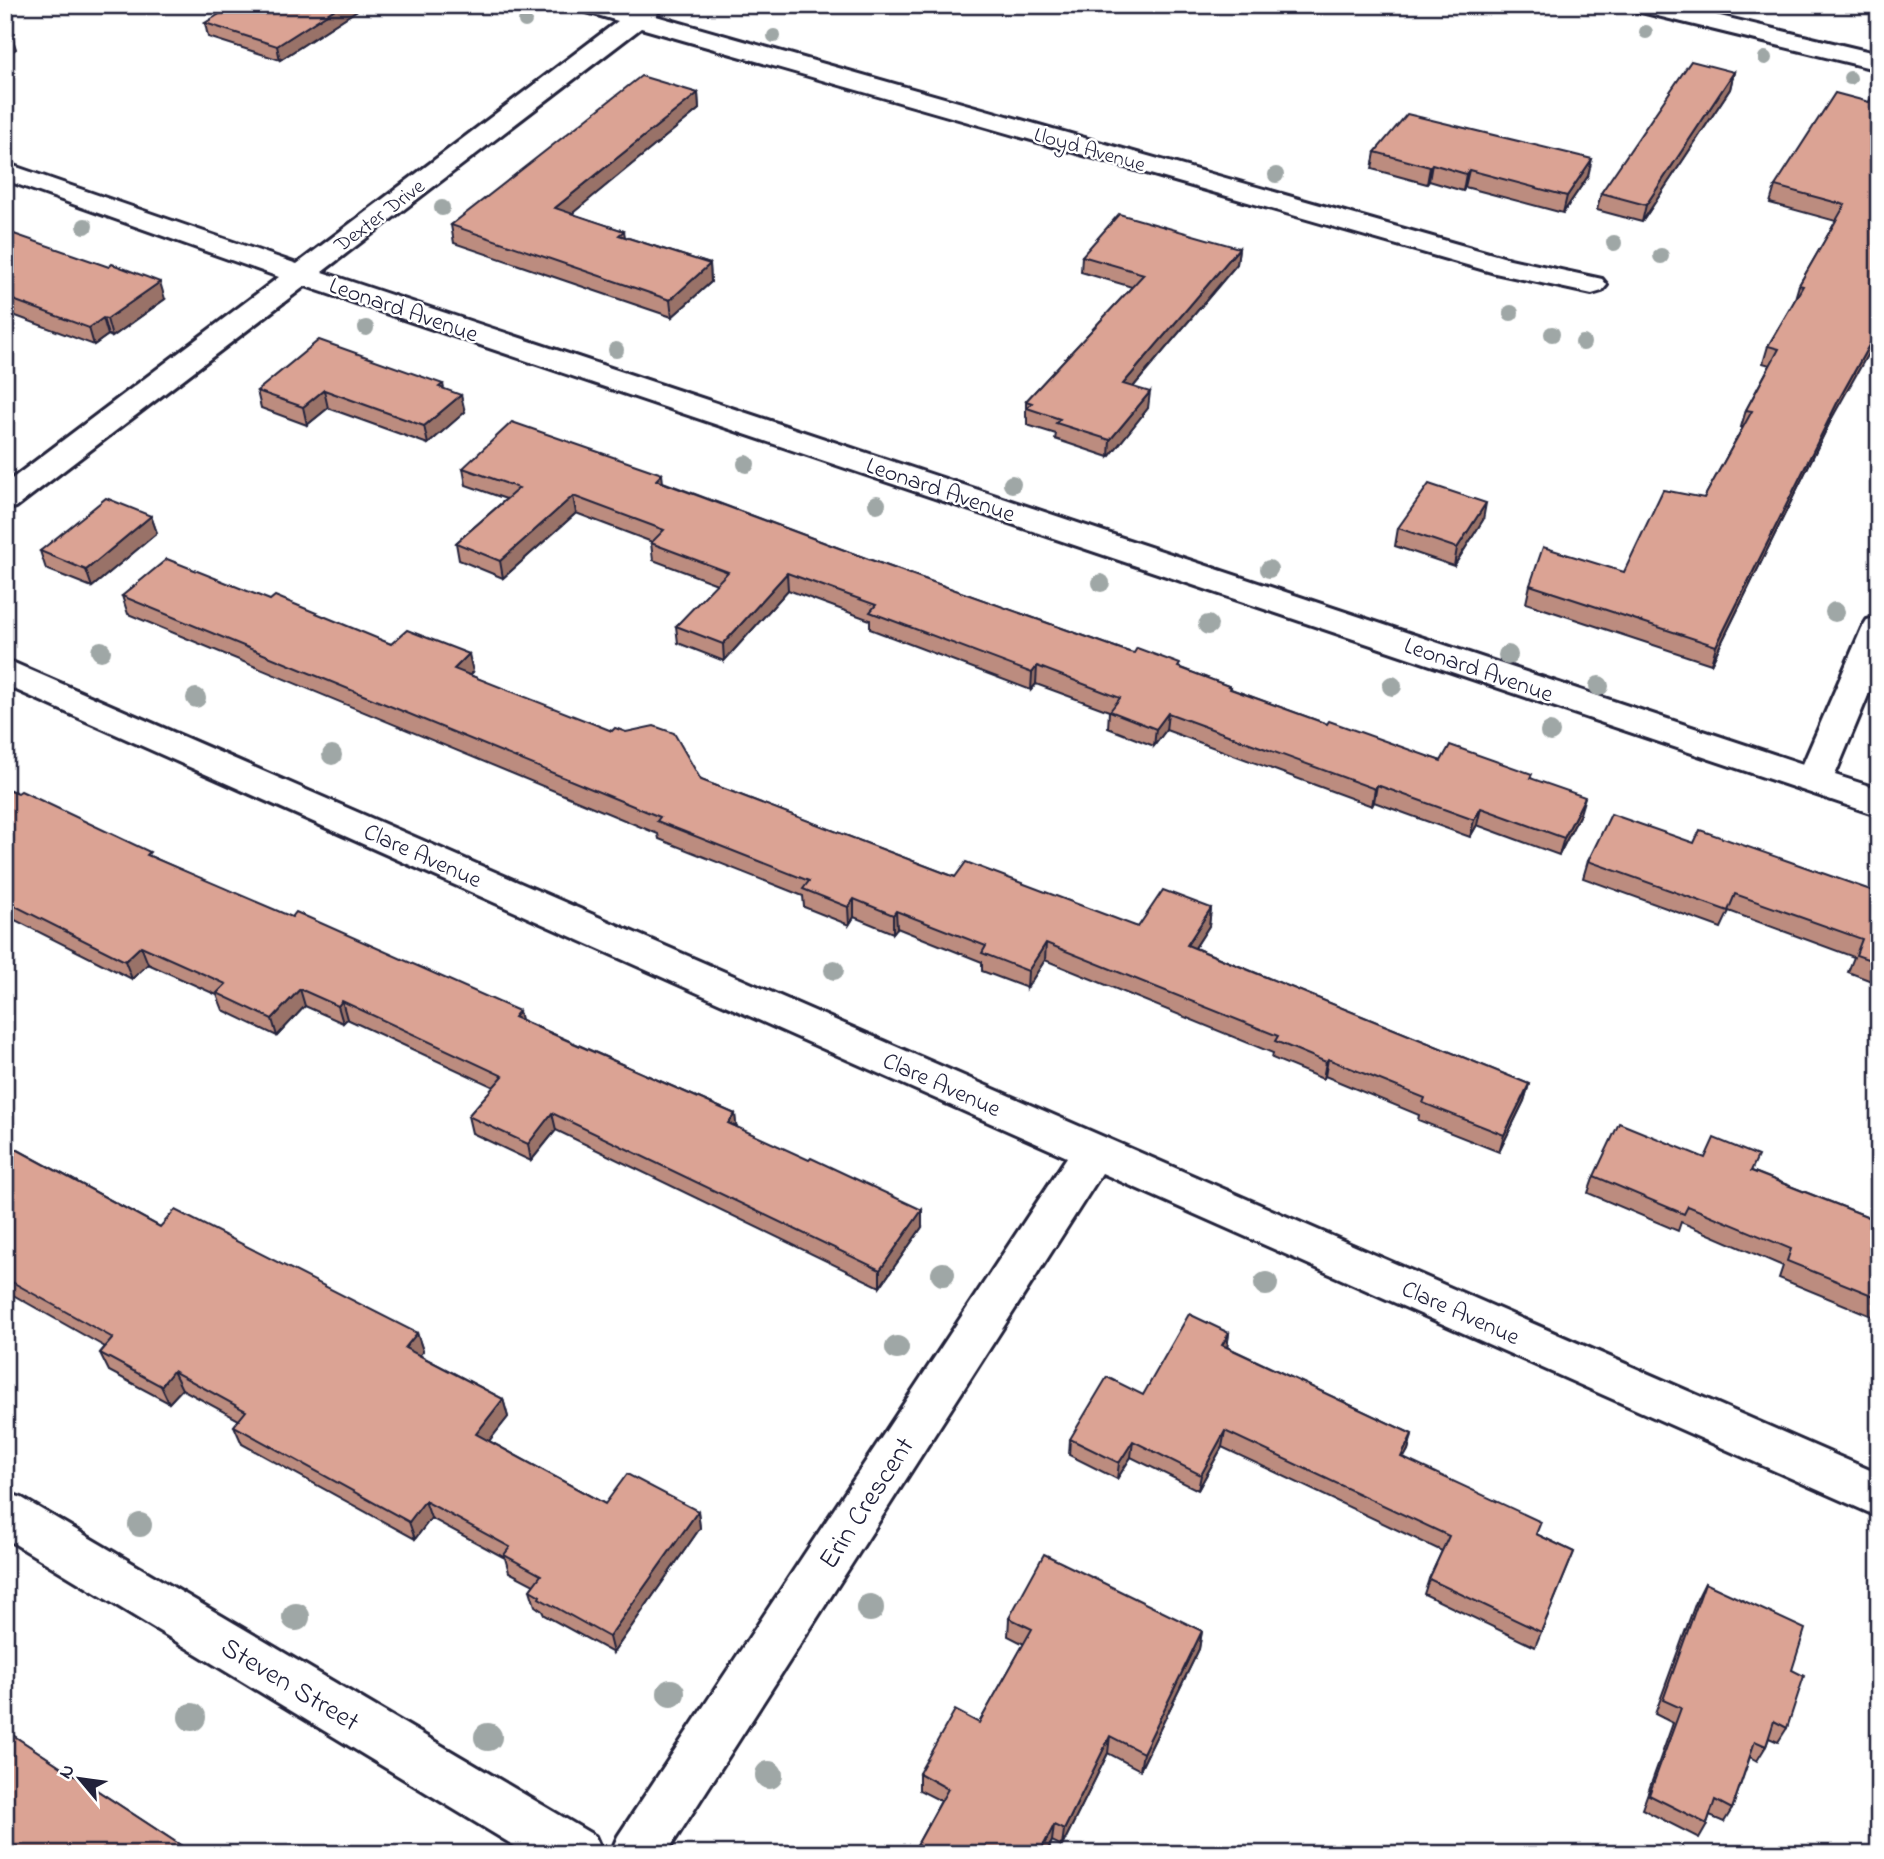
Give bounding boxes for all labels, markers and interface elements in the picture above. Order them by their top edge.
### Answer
street label: Lloyd Avenue [1030,121,1149,183]
street label: Dexter Drive [328,172,432,261]
street label: Leonard Avenue [324,269,483,353]
street label: Leonard Avenue [861,449,1020,533]
street label: Leonard Avenue [1399,629,1558,713]
street label: Clare Avenue [357,816,487,899]
street label: Clare Avenue [876,1045,1006,1128]
street label: Clare Avenue [1395,1273,1525,1356]
street label: Erin Crescent [810,1430,926,1578]
street label: Steven Street [212,1628,366,1744]
north arrow [46,1744,116,1814]
text: N [52,1760,82,1784]

